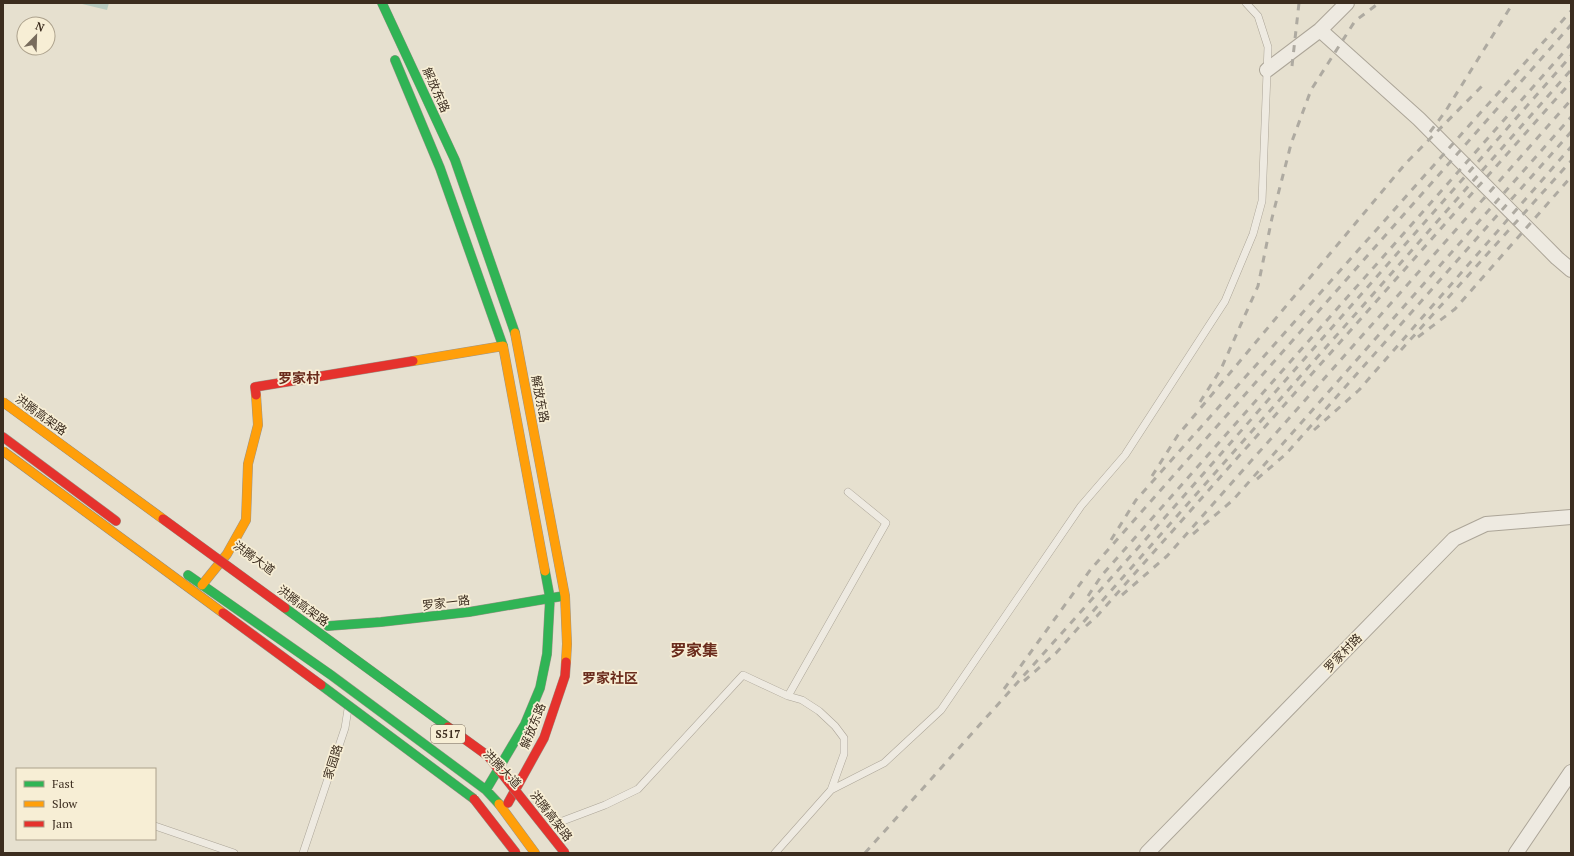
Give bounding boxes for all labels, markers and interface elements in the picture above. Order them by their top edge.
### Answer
north arrow [16,16,56,56]
text: N [33,19,47,35]
street label: 解放东路 [420,65,453,115]
district label: 罗家村 [278,368,320,387]
street label: 解放东路 [529,374,552,424]
street label: 洪腾高架路 [13,391,70,438]
street label: 洪腾大道 [230,537,278,578]
street label: 洪腾高架路 [275,582,332,629]
street label: 罗家一路 [421,592,471,613]
street label: 罗家村路 [1321,630,1365,675]
district label: 罗家集 [670,639,718,661]
district label: 罗家社区 [582,668,638,687]
street label: 解放东路 [517,701,548,751]
road number: S517 [431,725,465,743]
street label: 家园路 [320,742,345,781]
street label: 洪腾大道 [480,746,524,791]
legend [16,768,156,840]
text: Fast [52,776,75,791]
street label: 洪腾高架路 [527,787,576,844]
text: Slow [52,796,78,811]
text: Jam [52,816,73,831]

